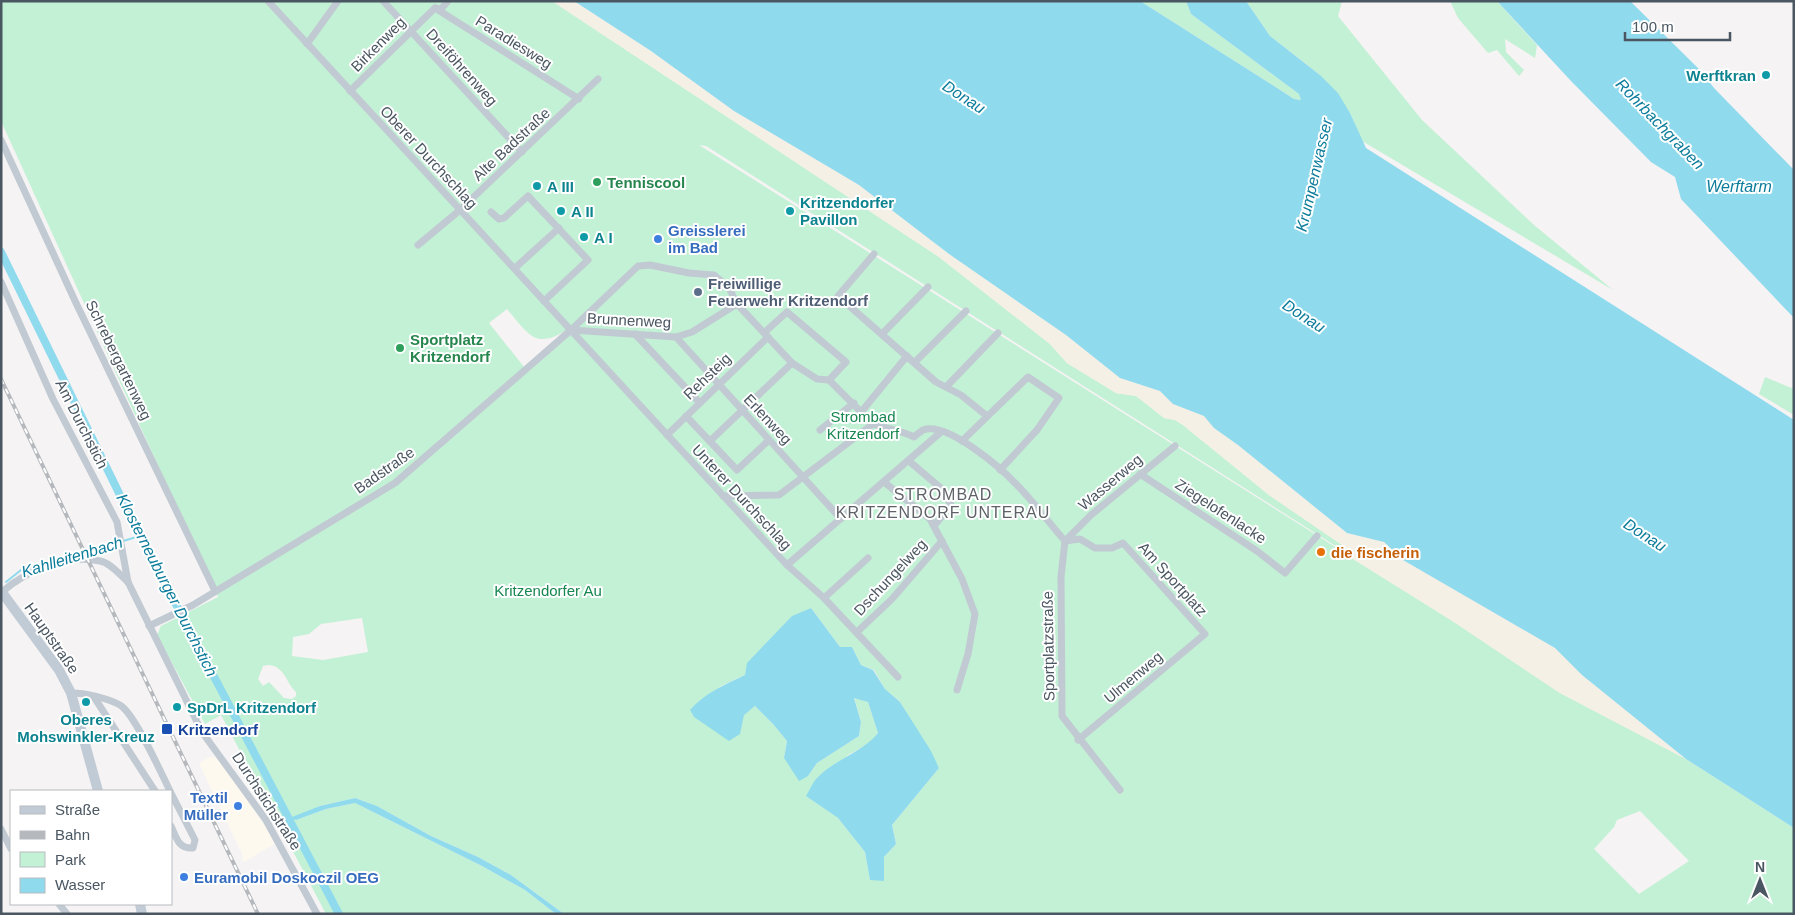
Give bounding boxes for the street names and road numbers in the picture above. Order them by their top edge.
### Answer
street label: Paradiesweg [473,12,555,72]
street label: Birkenweg [347,13,409,75]
street label: Dreiföhrenweg [423,25,501,109]
street label: Oberer Durchschlag [377,102,481,212]
street label: Alte Badstraße [469,104,553,184]
street label: Schrebergartenweg [83,297,155,423]
street label: Brunnenweg [586,309,672,331]
street label: Rehsteig [680,349,734,403]
street label: Am Durchstich [52,377,112,471]
street label: Erlenweg [740,390,796,448]
street label: Unterer Durchschlag [689,441,795,553]
street label: Badstraße [351,443,417,497]
street label: Wasserweg [1075,450,1145,514]
street label: Ziegelofenlacke [1172,475,1270,547]
street label: Dschungelweg [850,535,930,619]
street label: Am Sportplatz [1135,538,1211,620]
street label: Sportplatzstraße [1039,591,1057,701]
street label: Hauptstraße [21,599,83,677]
street label: Ulmenweg [1100,648,1166,706]
street label: Durchstichstraße [229,749,305,853]

